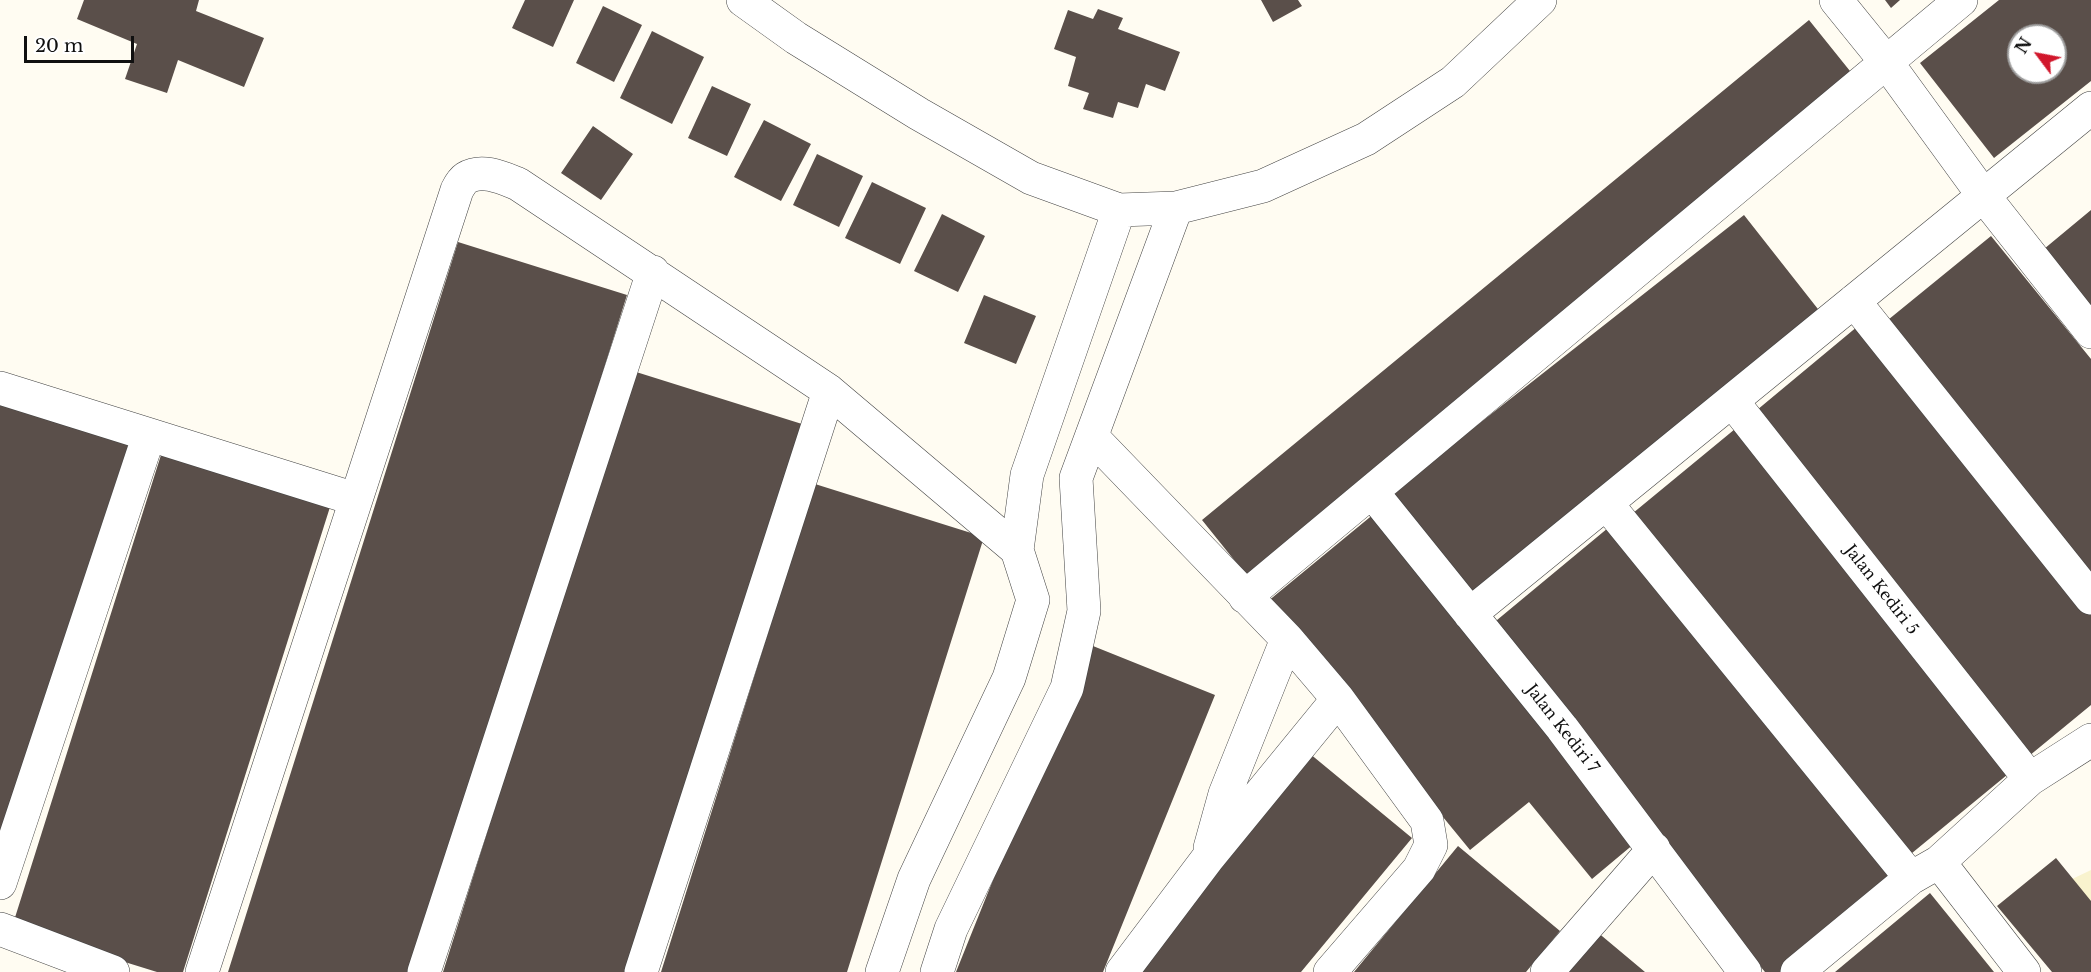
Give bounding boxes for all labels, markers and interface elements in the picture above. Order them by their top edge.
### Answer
scale bar [27,24,136,62]
north arrow [2007,24,2067,84]
text: N [2011,34,2036,57]
text: 20 m [35,35,83,57]
street label: Jalan Kediri 5 [1840,541,1922,639]
street label: Jalan Kediri 7 [1521,681,1603,777]

